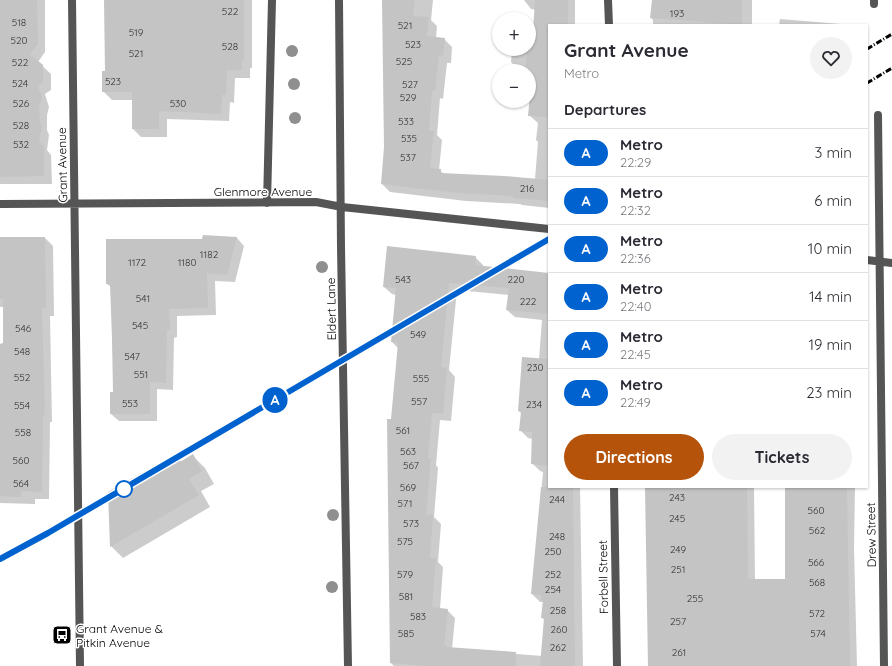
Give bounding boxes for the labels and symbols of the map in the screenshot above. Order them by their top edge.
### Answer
house number: 522 [222,5,239,18]
house number: 193 [670,7,684,20]
house number: 518 [12,16,26,29]
house number: 521 [398,19,412,32]
house number: 519 [129,26,144,39]
house number: 520 [11,34,28,47]
house number: 523 [405,38,421,51]
house number: 528 [222,40,238,53]
house number: 521 [129,47,143,60]
house number: 525 [396,55,412,68]
house number: 522 [12,56,29,69]
house number: 523 [105,75,121,88]
house number: 524 [12,77,28,90]
house number: 527 [402,78,418,91]
house number: 529 [400,91,417,104]
house number: 526 [13,97,30,110]
house number: 530 [170,97,186,110]
house number: 533 [398,115,414,128]
house number: 528 [13,119,29,132]
street label: Grant Avenue [54,127,70,203]
house number: 535 [401,132,417,145]
house number: 532 [13,138,30,151]
house number: 537 [400,151,416,164]
house number: 216 [520,182,535,195]
street label: Glenmore Avenue [214,184,312,199]
house number: 1182 [200,248,219,261]
house number: 1172 [128,256,146,269]
house number: 1180 [178,256,196,269]
house number: 543 [395,273,411,286]
house number: 220 [507,273,525,286]
street label: Eldert Lane [323,277,339,341]
house number: 541 [136,292,150,305]
house number: 222 [520,295,537,308]
house number: 545 [132,319,148,332]
house number: 546 [15,322,32,335]
house number: 549 [410,328,426,341]
house number: 548 [14,345,30,358]
house number: 547 [124,350,140,363]
house number: 230 [527,361,543,374]
house number: 551 [134,368,148,381]
house number: 552 [14,371,31,384]
house number: 555 [413,372,429,385]
line badge: A [262,387,288,413]
house number: 557 [411,395,427,408]
house number: 553 [122,397,138,410]
house number: 234 [526,398,542,411]
house number: 554 [14,399,30,412]
house number: 561 [396,424,410,437]
house number: 558 [15,426,31,439]
house number: 563 [400,445,416,458]
house number: 560 [13,454,29,467]
house number: 567 [403,459,419,472]
house number: 564 [13,477,29,490]
unlabelled marker [115,480,133,498]
house number: 569 [400,481,417,494]
house number: 243 [669,491,685,504]
house number: 244 [549,493,565,506]
house number: 571 [398,497,412,510]
street label: Drew Street [863,502,879,568]
house number: 560 [808,504,824,517]
house number: 245 [669,512,685,525]
house number: 573 [403,517,419,530]
house number: 562 [809,524,826,537]
house number: 248 [549,530,565,543]
house number: 575 [397,535,413,548]
street label: Forbell Street [595,540,611,614]
house number: 249 [670,543,686,556]
house number: 250 [545,545,562,558]
house number: 566 [808,556,825,569]
house number: 251 [671,563,685,576]
house number: 579 [397,568,413,581]
house number: 252 [545,568,562,581]
house number: 568 [809,576,825,589]
house number: 254 [545,583,561,596]
house number: 581 [399,590,413,603]
house number: 255 [687,592,703,605]
house number: 258 [550,604,566,617]
house number: 572 [809,607,826,620]
house number: 583 [410,610,426,623]
house number: 257 [670,615,686,628]
place label: Grant Avenue & Pitkin Avenue [76,621,163,650]
house number: 260 [551,623,567,636]
bus stop icon: Grant Avenue & Pitkin Avenue [51,624,73,646]
house number: 585 [398,627,414,640]
house number: 574 [810,627,826,640]
house number: 262 [550,641,567,654]
house number: 261 [672,646,686,659]

